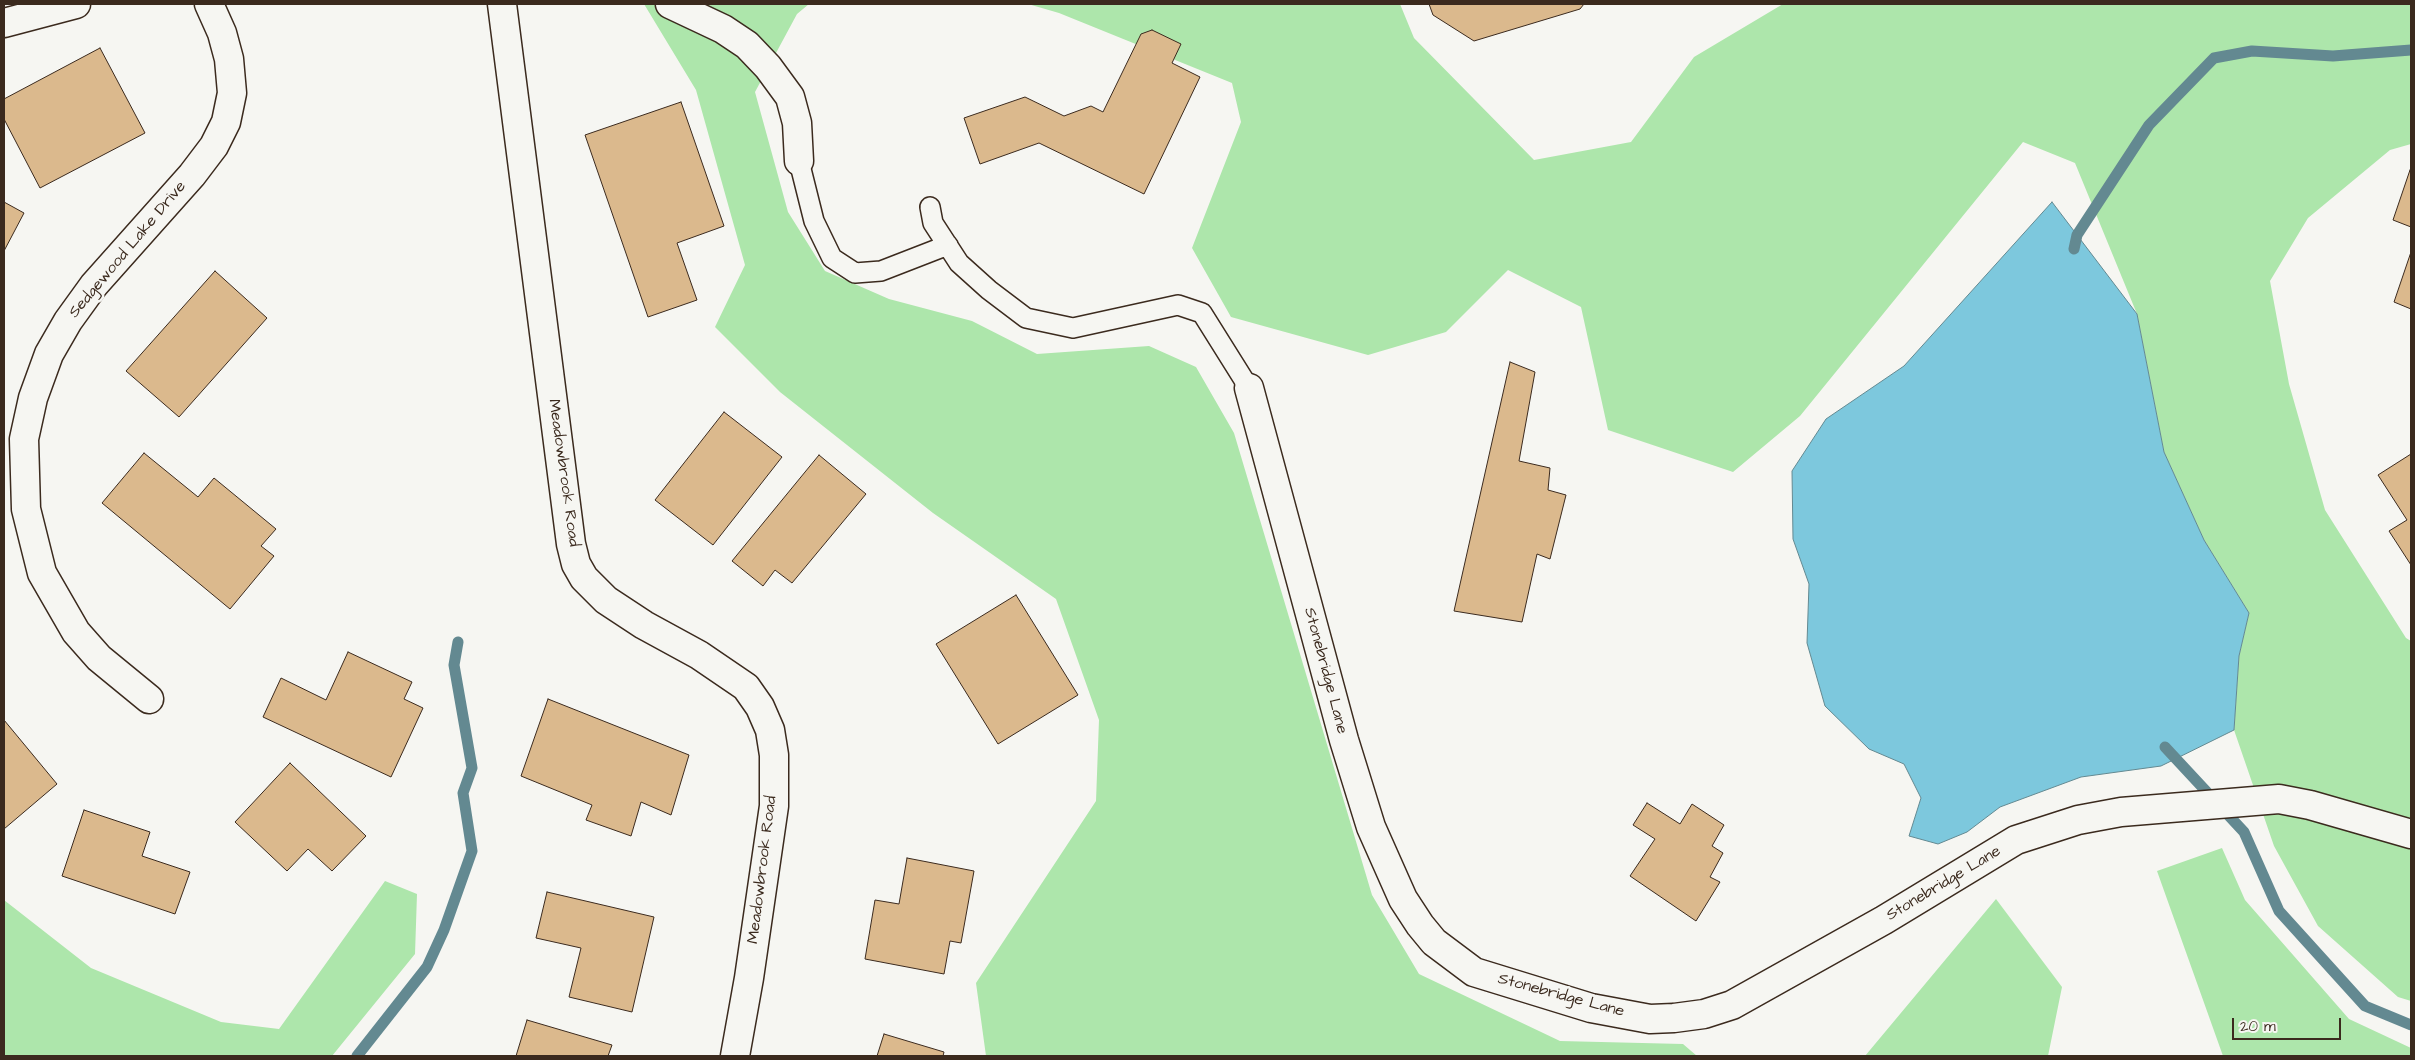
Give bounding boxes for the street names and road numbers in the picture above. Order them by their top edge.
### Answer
street label: Sedgewood Lake Drive [65,178,191,322]
street label: Meadowbrook Road [543,398,583,548]
street label: Stonebridge Lane [1299,606,1351,736]
street label: Meadowbrook Road [744,795,782,945]
street label: Stonebridge Lane [1883,842,2005,926]
street label: Stonebridge Lane [1496,970,1626,1022]

